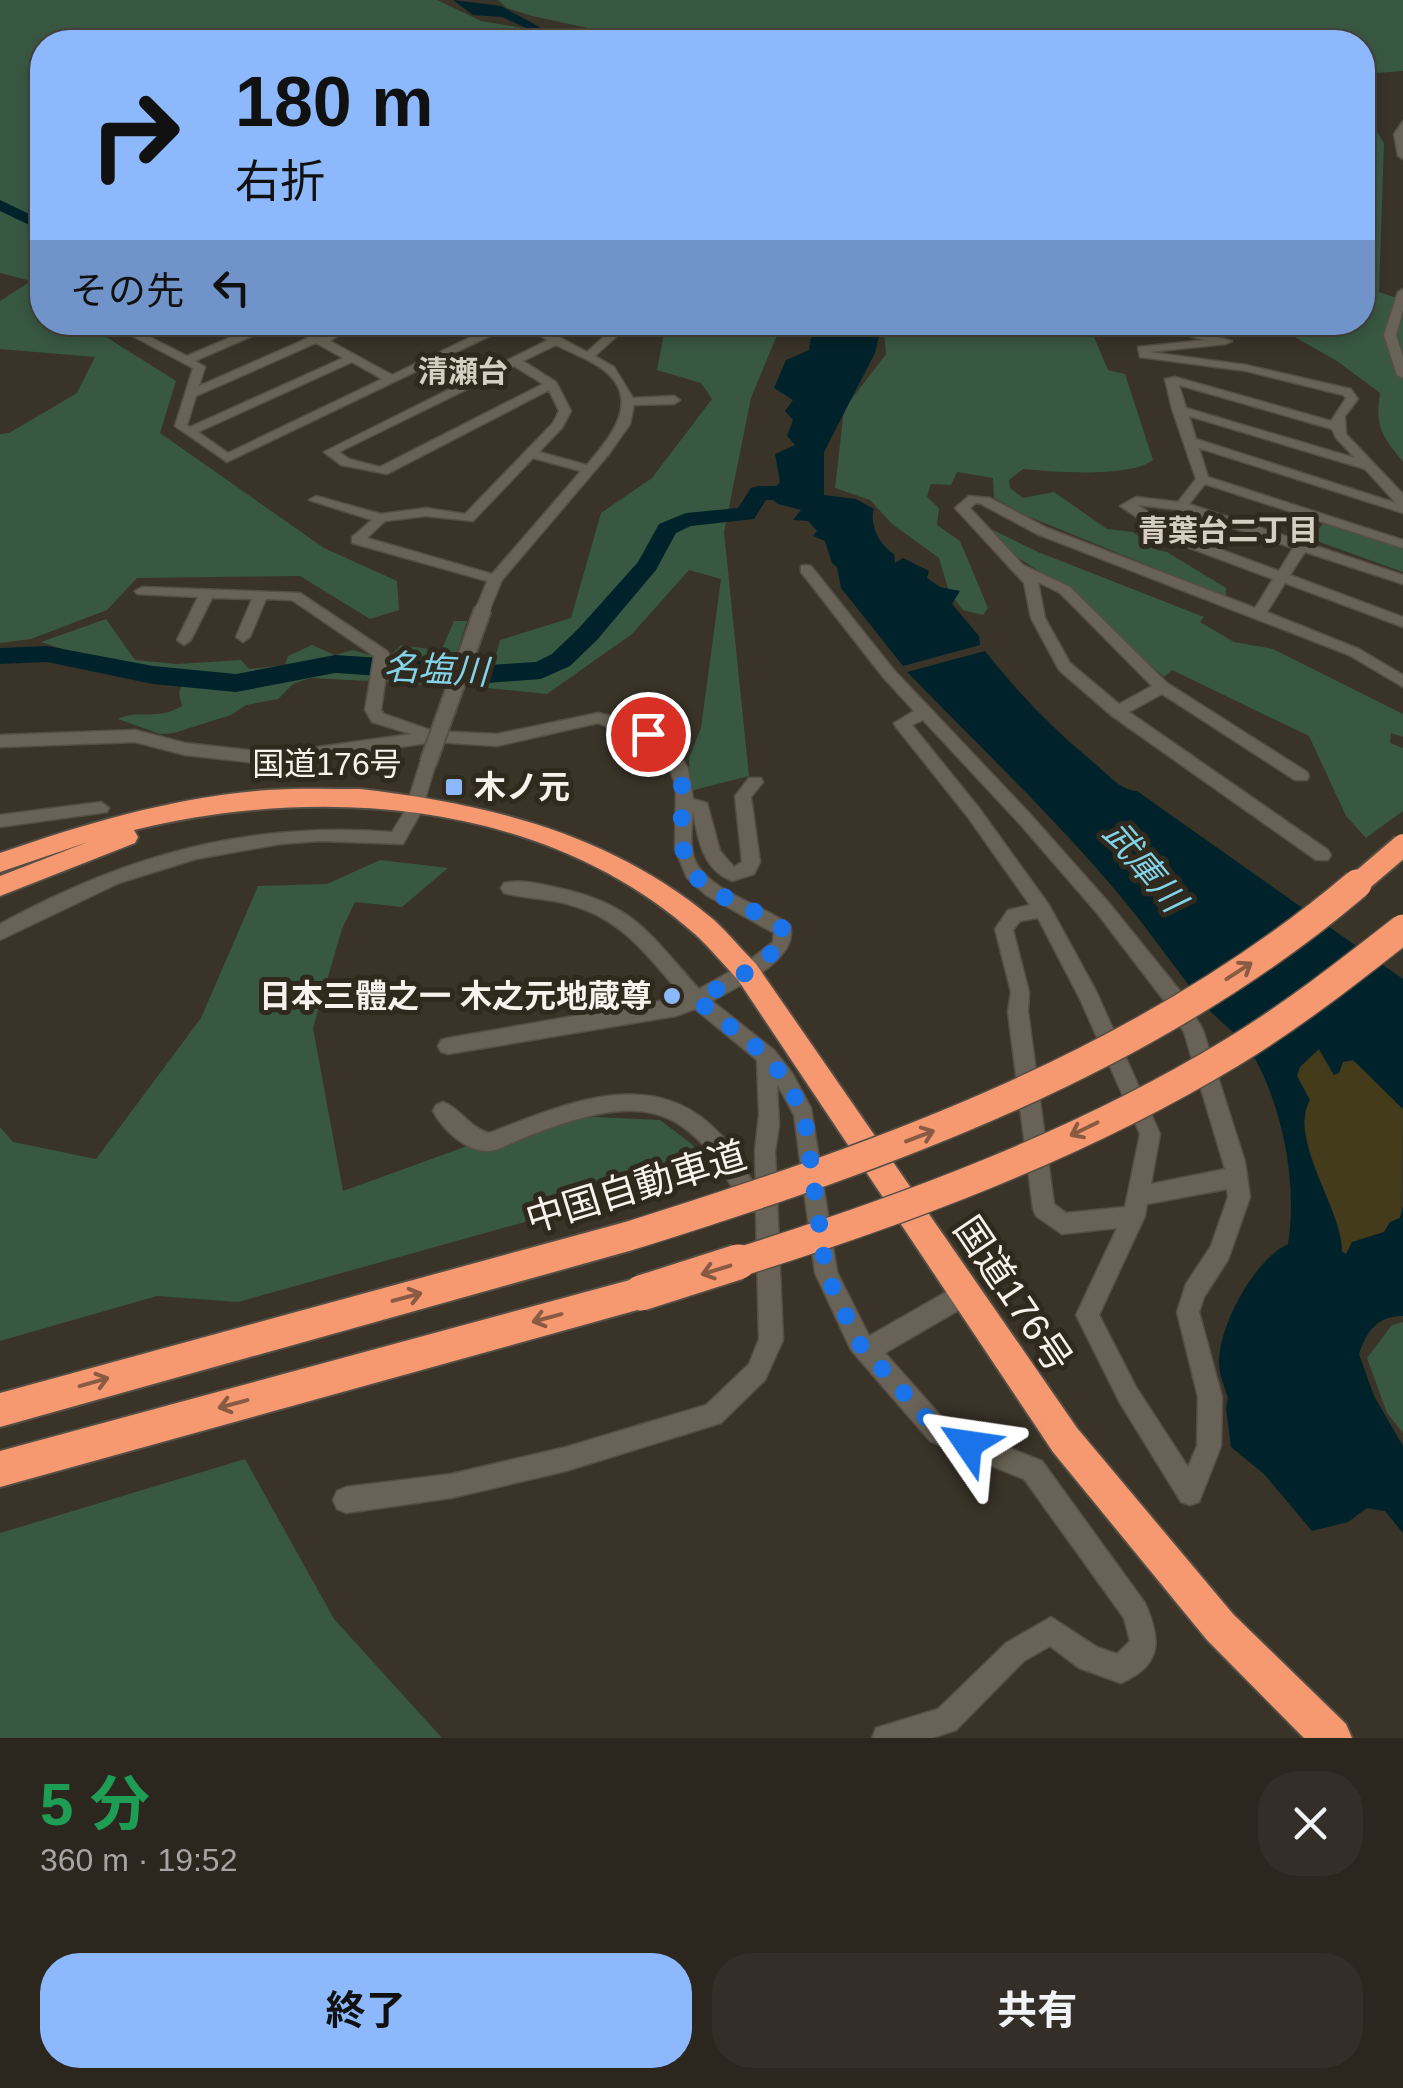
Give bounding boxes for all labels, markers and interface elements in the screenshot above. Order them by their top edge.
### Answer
text: 180 m [235,63,433,141]
icon: right [70,70,200,200]
text: 右折 [235,156,325,207]
icon: left [204,260,259,315]
text: その先 [70,270,184,312]
district label: 清瀬台 [418,355,508,388]
district label: 青葉台二丁目 [1138,514,1318,547]
water label: 名塩川 [383,647,493,691]
pin [606,692,691,777]
icon: arrive [621,707,676,762]
street label: 国道176号 [252,746,402,782]
place label: 木ノ元 [474,769,570,805]
marker: 木ノ元 [443,776,465,798]
water label: 武庫川 [1096,813,1196,922]
one-way arrow [1224,960,1252,981]
place label: 日本三體之一 木之元地蔵尊 [259,978,652,1014]
marker: 日本三體之一 木之元地蔵尊 [661,985,683,1007]
one-way arrow [1070,1120,1100,1139]
one-way arrow [904,1126,935,1144]
street label: 中国自動車道 [521,1134,751,1240]
street label: 国道176号 [946,1209,1080,1379]
one-way arrow [700,1262,732,1280]
one-way arrow [391,1286,422,1305]
one-way arrow [532,1310,563,1329]
one-way arrow [77,1372,109,1391]
position arrow [916,1392,1020,1496]
one-way arrow [218,1395,249,1414]
text: 5 分 [40,1771,150,1838]
button: close [1258,1771,1363,1876]
text: 360 m · 19:52 [40,1842,237,1878]
button: 終了 [40,1953,692,2068]
button: 共有 [712,1953,1363,2068]

